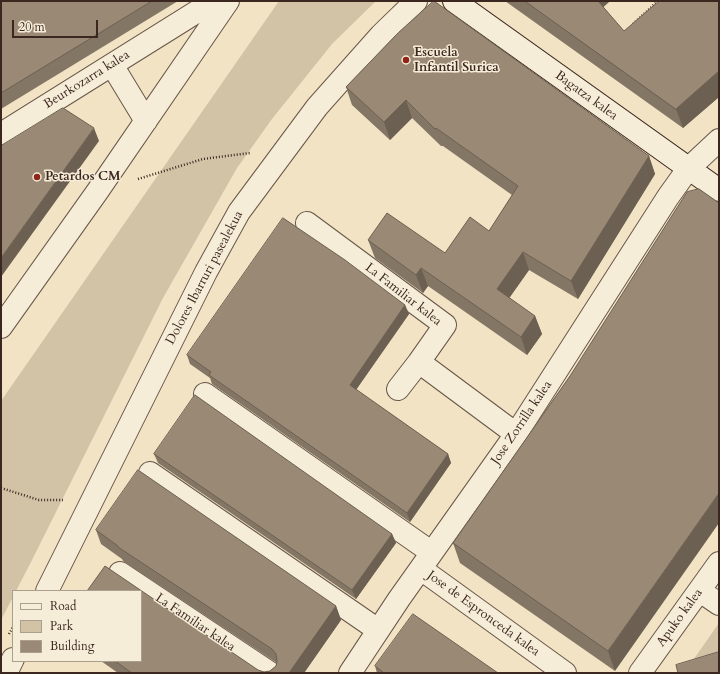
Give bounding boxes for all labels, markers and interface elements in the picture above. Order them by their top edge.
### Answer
scale bar [14,12,100,38]
text: 20 m [19,19,45,35]
place label: Escuela Infantil Surica [414,45,499,76]
street label: Beurkozarra kalea [41,47,133,113]
marker: Escuela Infantil Surica [401,55,411,65]
street label: Bagatza kalea [552,68,620,124]
place label: Petardos CM [45,169,121,185]
marker: Petardos CM [32,172,42,182]
street label: Dolores Ibarruri pasealekua [163,208,247,348]
street label: La Familiar kalea [362,260,444,330]
street label: Jose Zorrilla kalea [488,378,556,468]
street label: Jose de Espronceda kalea [424,568,542,660]
street label: Apuko kalea [654,586,706,650]
legend [12,590,142,662]
street label: La Familiar kalea [152,591,238,655]
text: Road [50,598,76,614]
text: Park [50,618,73,634]
text: Building [50,638,94,654]

